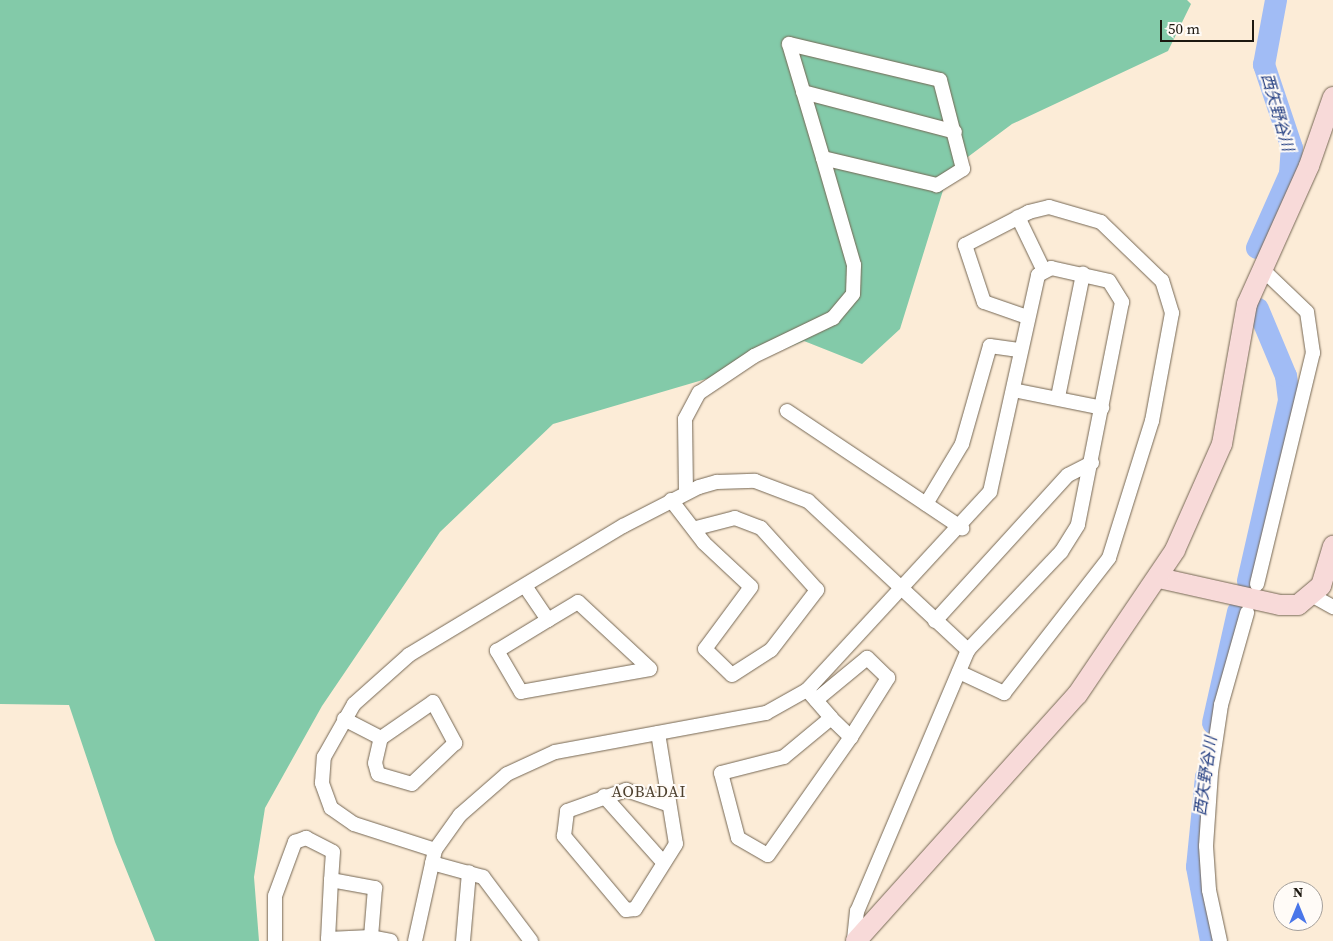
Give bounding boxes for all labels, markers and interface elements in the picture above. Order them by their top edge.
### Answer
scale bar [1163,10,1257,42]
text: 50 m [1168,18,1200,39]
water label: 西矢野谷川 [1258,71,1298,153]
water label: 西矢野谷川 [1190,735,1220,817]
district label: AOBADAI [611,781,687,801]
north arrow [1273,881,1323,931]
text: N [1293,882,1303,902]

